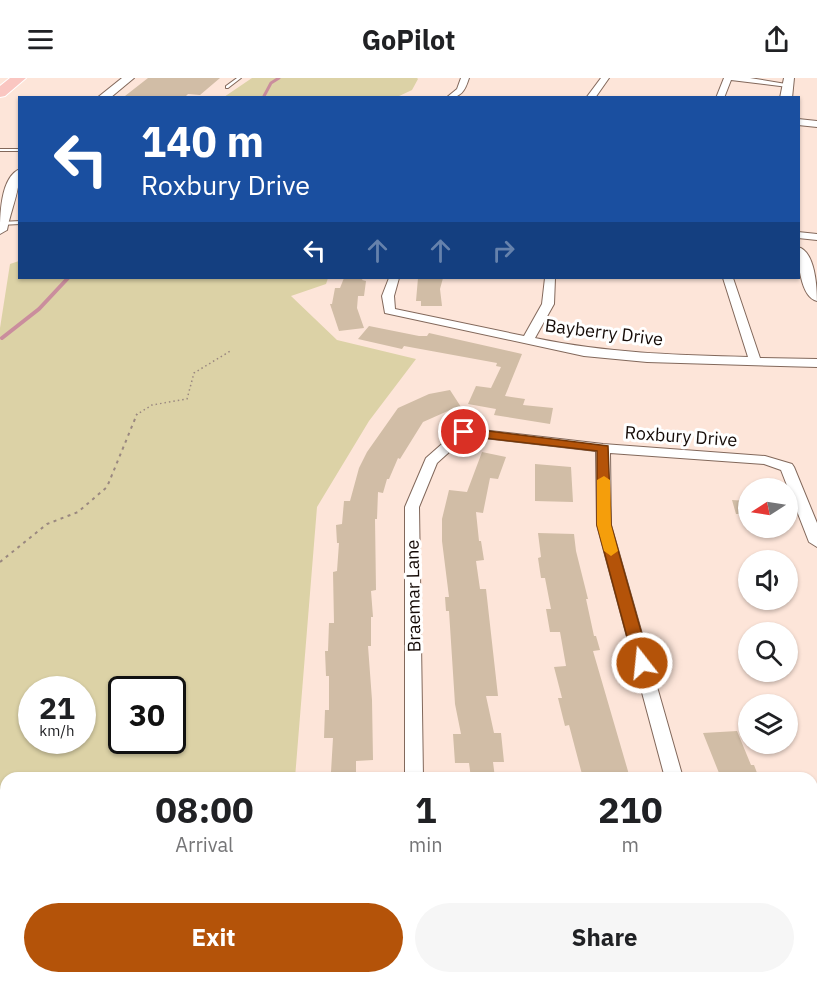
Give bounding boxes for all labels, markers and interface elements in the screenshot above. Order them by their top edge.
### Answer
text: GoPilot [362,22,455,57]
icon: menu [24,23,57,56]
icon: share [760,23,793,56]
text: 140 m [141,114,264,169]
icon: left [42,120,120,198]
text: Roxbury Drive [141,167,310,202]
icon: left [298,234,331,267]
icon: ahead [361,234,394,267]
icon: ahead [424,234,457,267]
icon: right [487,234,520,267]
street label: Bayberry Drive [544,313,665,351]
pin [438,406,489,457]
icon: arrive [447,415,480,448]
street label: Roxbury Drive [624,421,738,451]
north arrow [738,478,798,538]
map controls [738,478,798,754]
street label: Braemar Lane [401,539,425,653]
button: sound [738,550,798,610]
button: search [738,622,798,682]
position arrow [610,631,674,695]
speed limit sign: 30 [108,676,186,754]
text: 21 [39,688,75,727]
button: layers [738,694,798,754]
text: km/h [39,721,75,740]
text: 08:00 [155,786,254,833]
text: 1 [415,786,437,833]
text: 210 [598,786,663,833]
text: Arrival [175,831,234,858]
text: min [409,831,443,858]
text: m [622,831,639,858]
button: Exit [24,903,403,972]
button: Share [415,903,794,972]

